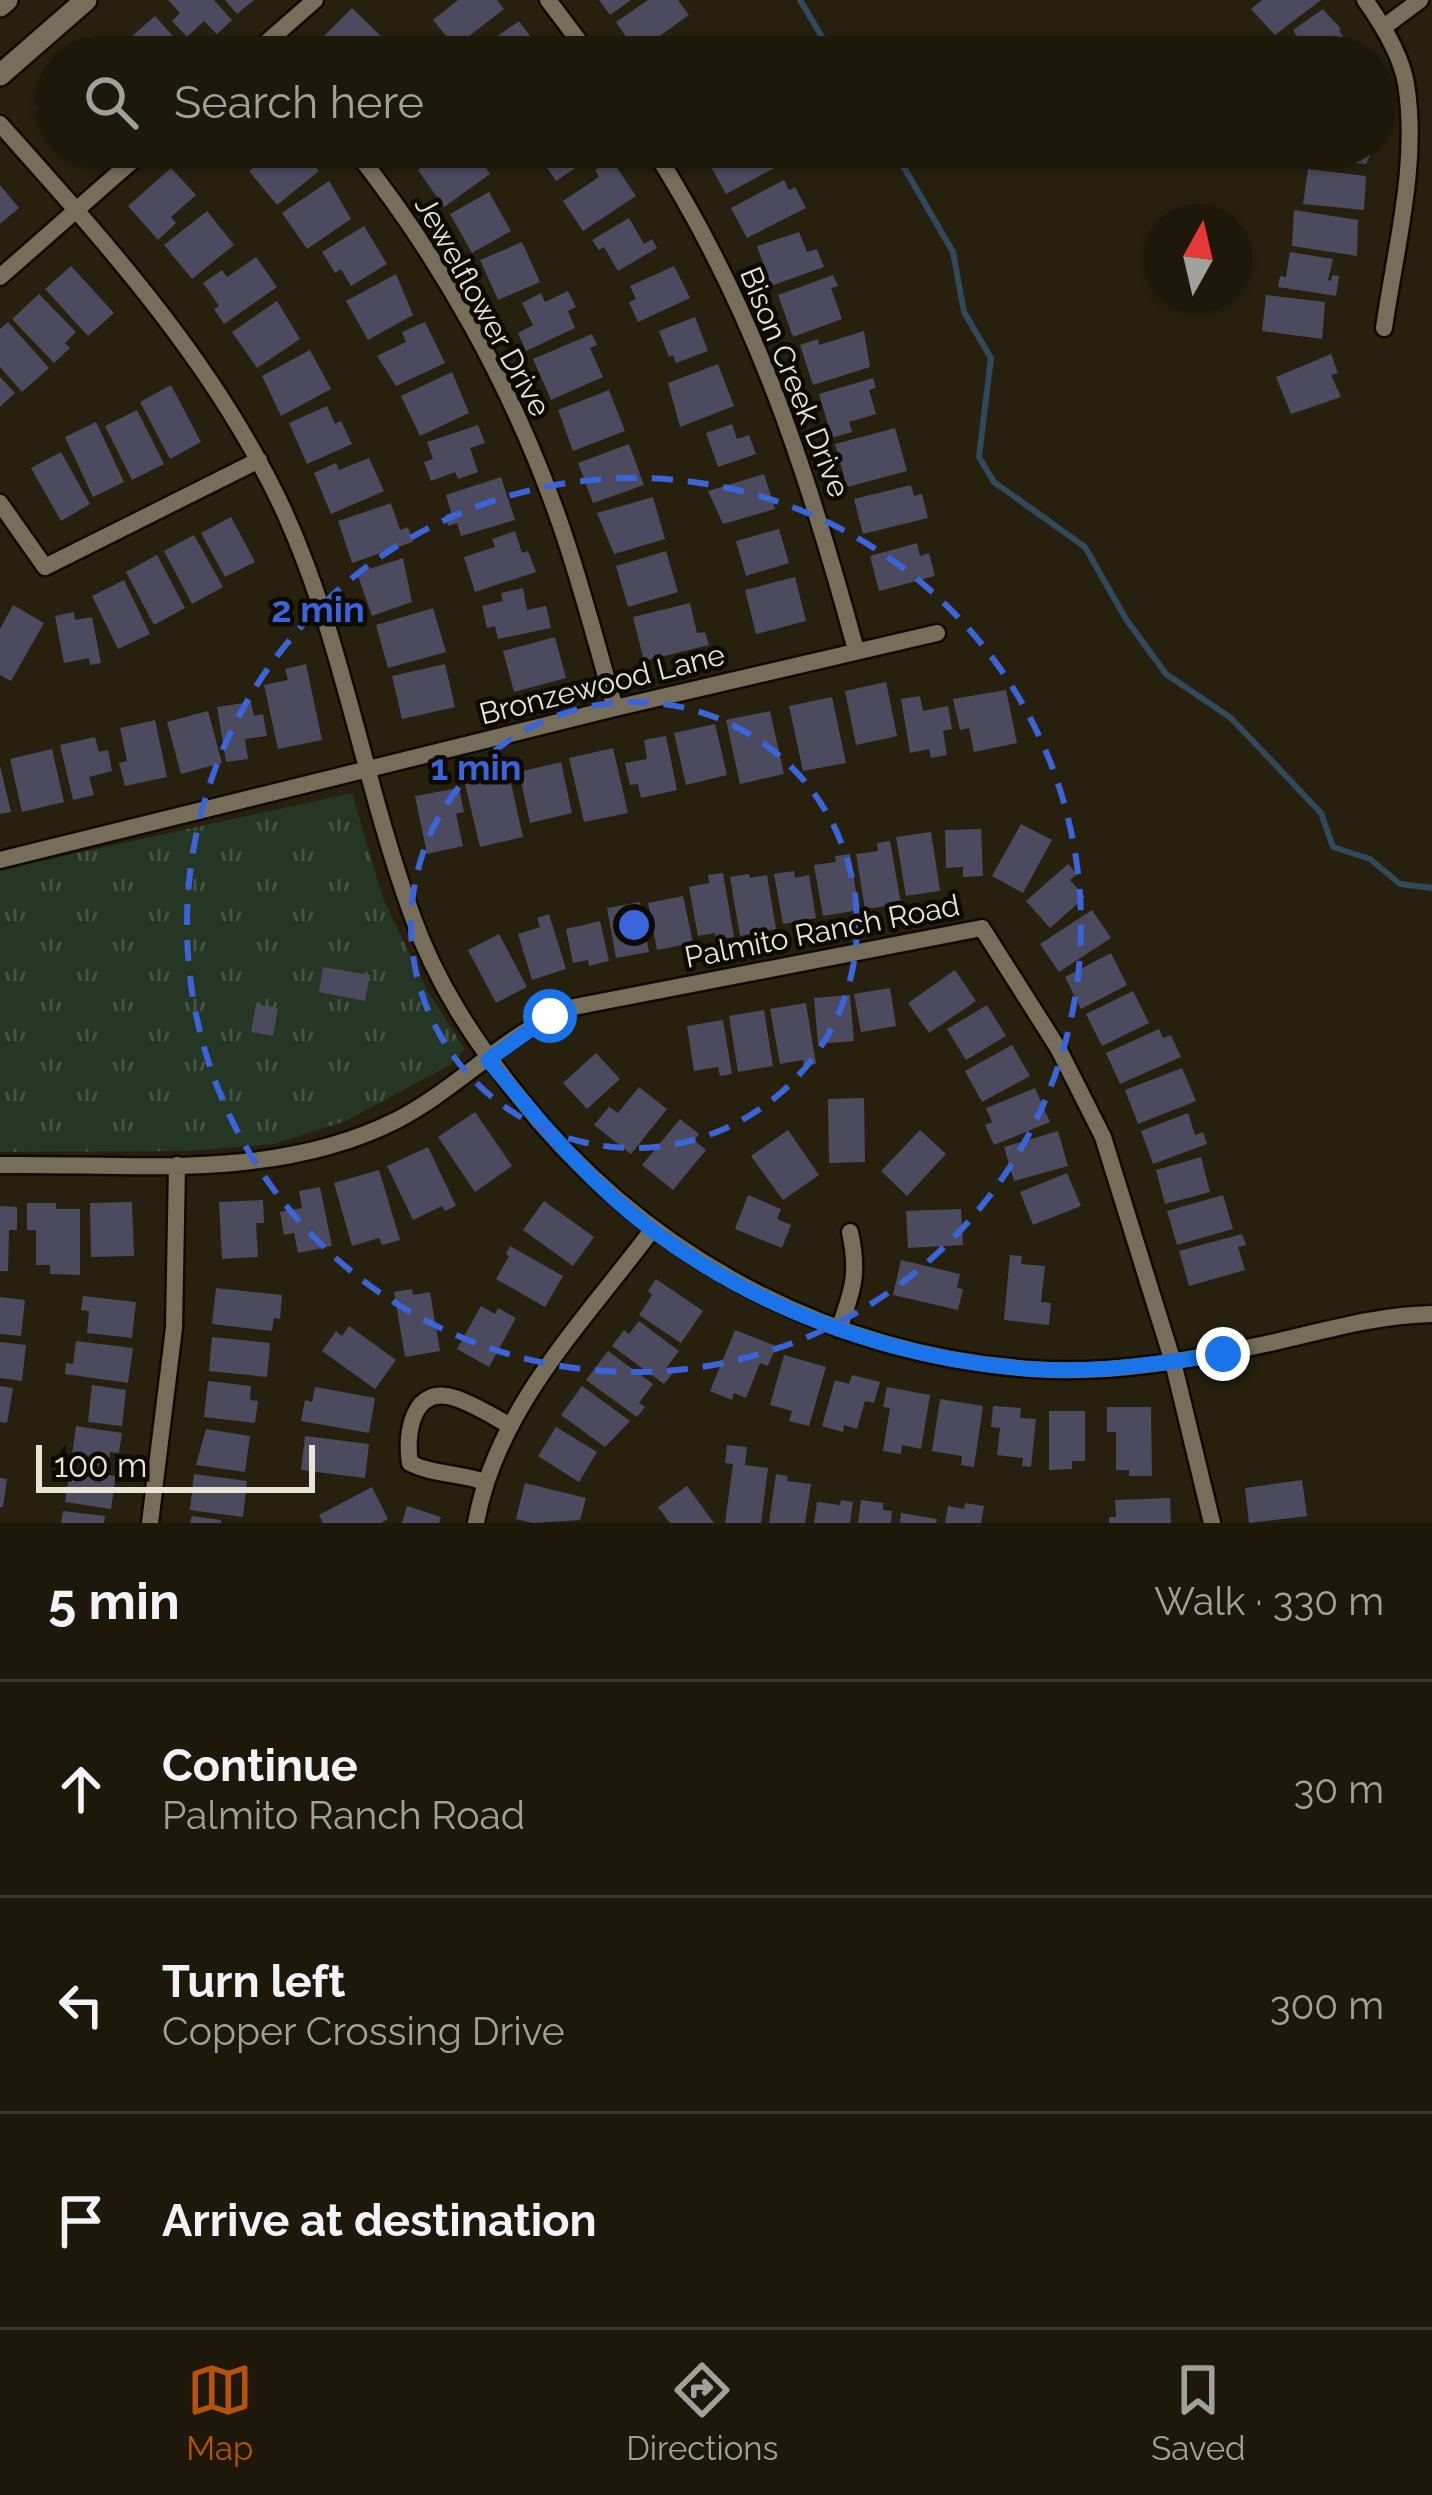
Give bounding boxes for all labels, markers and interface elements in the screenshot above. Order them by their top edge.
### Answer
search box [36,36,1396,168]
icon: search [78,69,144,135]
text: Search here [174,76,424,129]
street label: Jewelflower Drive [408,190,558,422]
north arrow [1144,204,1252,312]
street label: Bison Creek Drive [733,262,857,502]
text: 2 min [271,588,365,630]
street label: Bronzewood Lane [476,637,728,731]
text: 1 min [431,746,521,788]
street label: Palmito Ranch Road [682,887,962,975]
centre of rings [613,904,655,946]
route start [523,989,577,1043]
route end [1196,1327,1250,1381]
scale bar [36,1439,315,1492]
text: 100 m [54,1446,147,1485]
text: 5 min [48,1571,180,1631]
text: Walk · 330 m [1154,1578,1384,1624]
text: Continue [162,1739,358,1792]
icon: ahead [48,1756,114,1822]
text: 30 m [1294,1766,1384,1812]
text: Palmito Ranch Road [162,1792,525,1838]
text: Turn left [162,1955,345,2008]
icon: left [48,1972,114,2038]
text: 300 m [1270,1982,1384,2028]
text: Copper Crossing Drive [162,2008,565,2054]
icon: arrive [48,2188,114,2254]
text: Arrive at destination [162,2194,597,2247]
tab: Map [186,2357,253,2468]
tab: Directions [626,2357,779,2468]
tab: Saved [1151,2357,1246,2468]

